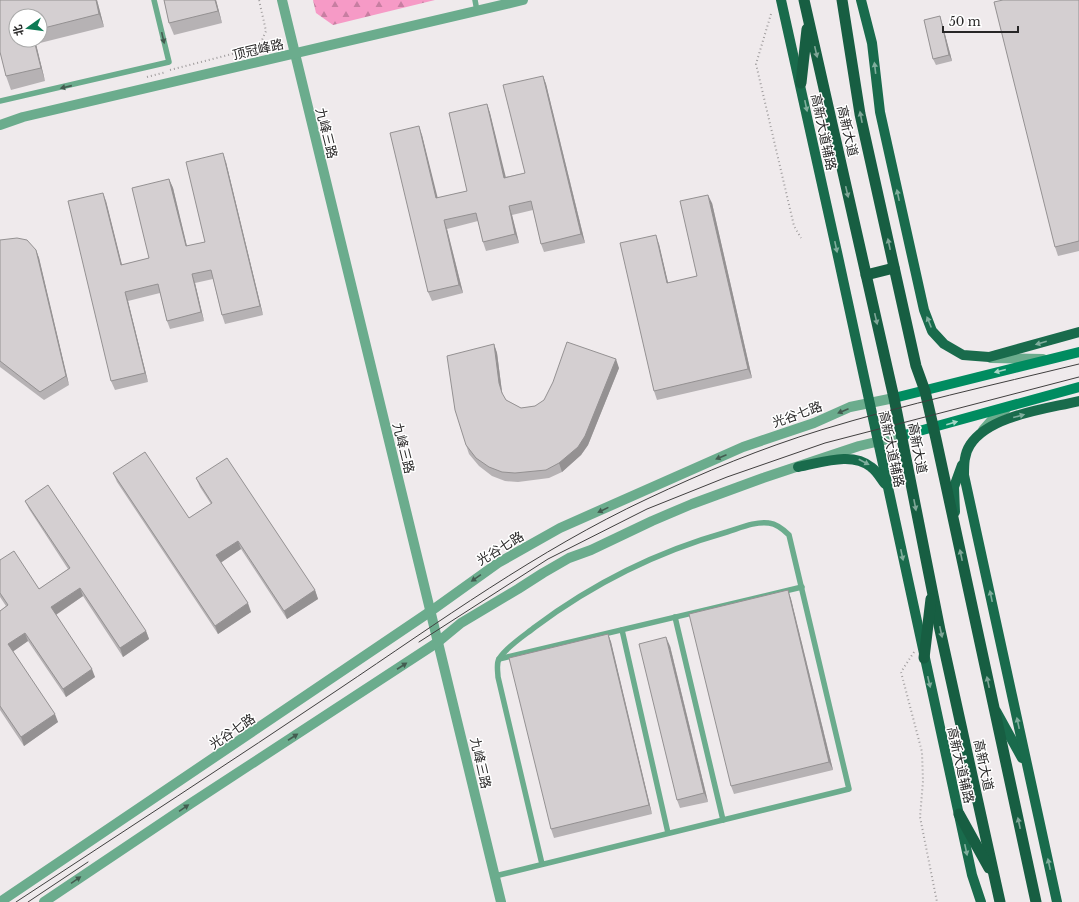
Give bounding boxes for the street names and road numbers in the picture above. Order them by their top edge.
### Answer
street label: 顶冠峰路 [231,35,285,64]
street label: 高新大道辅路 [807,92,840,172]
street label: 高新大道 [833,104,862,158]
street label: 九峰三路 [312,106,341,160]
street label: 光谷七路 [770,398,825,431]
street label: 高新大道辅路 [875,409,908,489]
street label: 九峰三路 [389,421,418,475]
street label: 高新大道 [904,421,931,475]
street label: 光谷七路 [474,528,527,569]
street label: 光谷七路 [206,710,259,753]
street label: 高新大道辅路 [943,725,978,805]
street label: 九峰三路 [466,736,495,790]
street label: 高新大道 [970,738,997,792]

